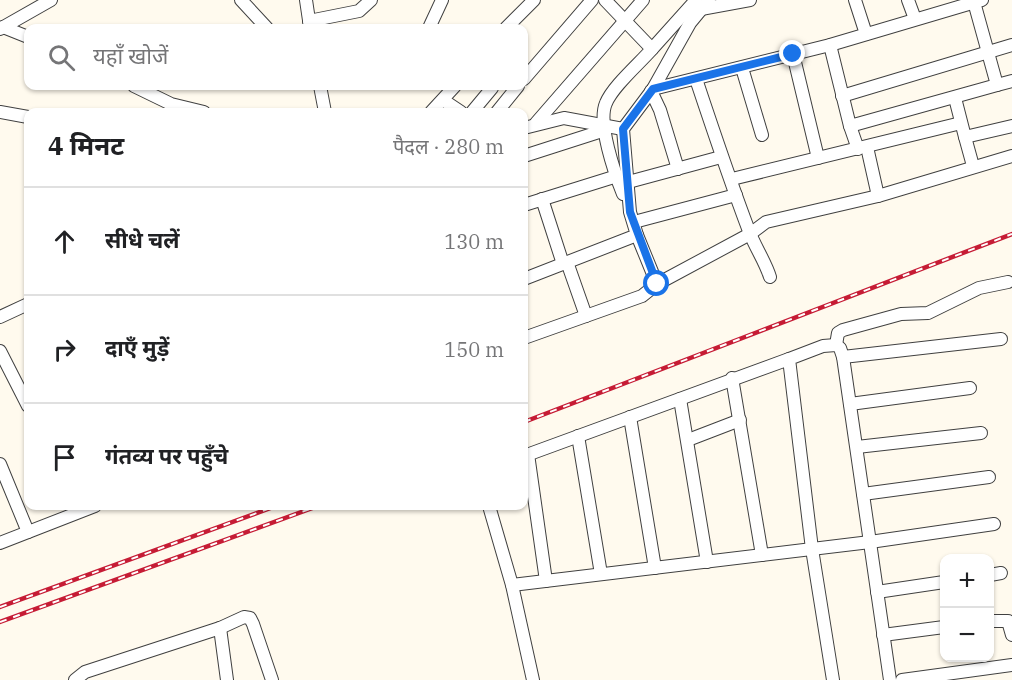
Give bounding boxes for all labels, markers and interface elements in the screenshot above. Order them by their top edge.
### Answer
search box [24,24,528,90]
route end [779,40,805,66]
icon: search [45,41,78,74]
text: यहाँ खोजें [93,41,168,70]
text: 4 मिनट [48,128,124,162]
text: पैदल · 280 m [393,133,504,160]
icon: ahead [48,225,81,258]
text: सीधे चलें [105,225,179,254]
text: 130 m [444,228,504,255]
route start [643,270,669,296]
icon: right [48,333,81,366]
text: दाएँ मुड़ें [105,333,169,362]
text: 150 m [444,336,504,363]
icon: arrive [48,441,81,474]
text: गंतव्य पर पहुँचे [105,441,228,470]
map controls [940,554,994,662]
button: + [940,554,994,608]
button: − [940,608,994,662]

